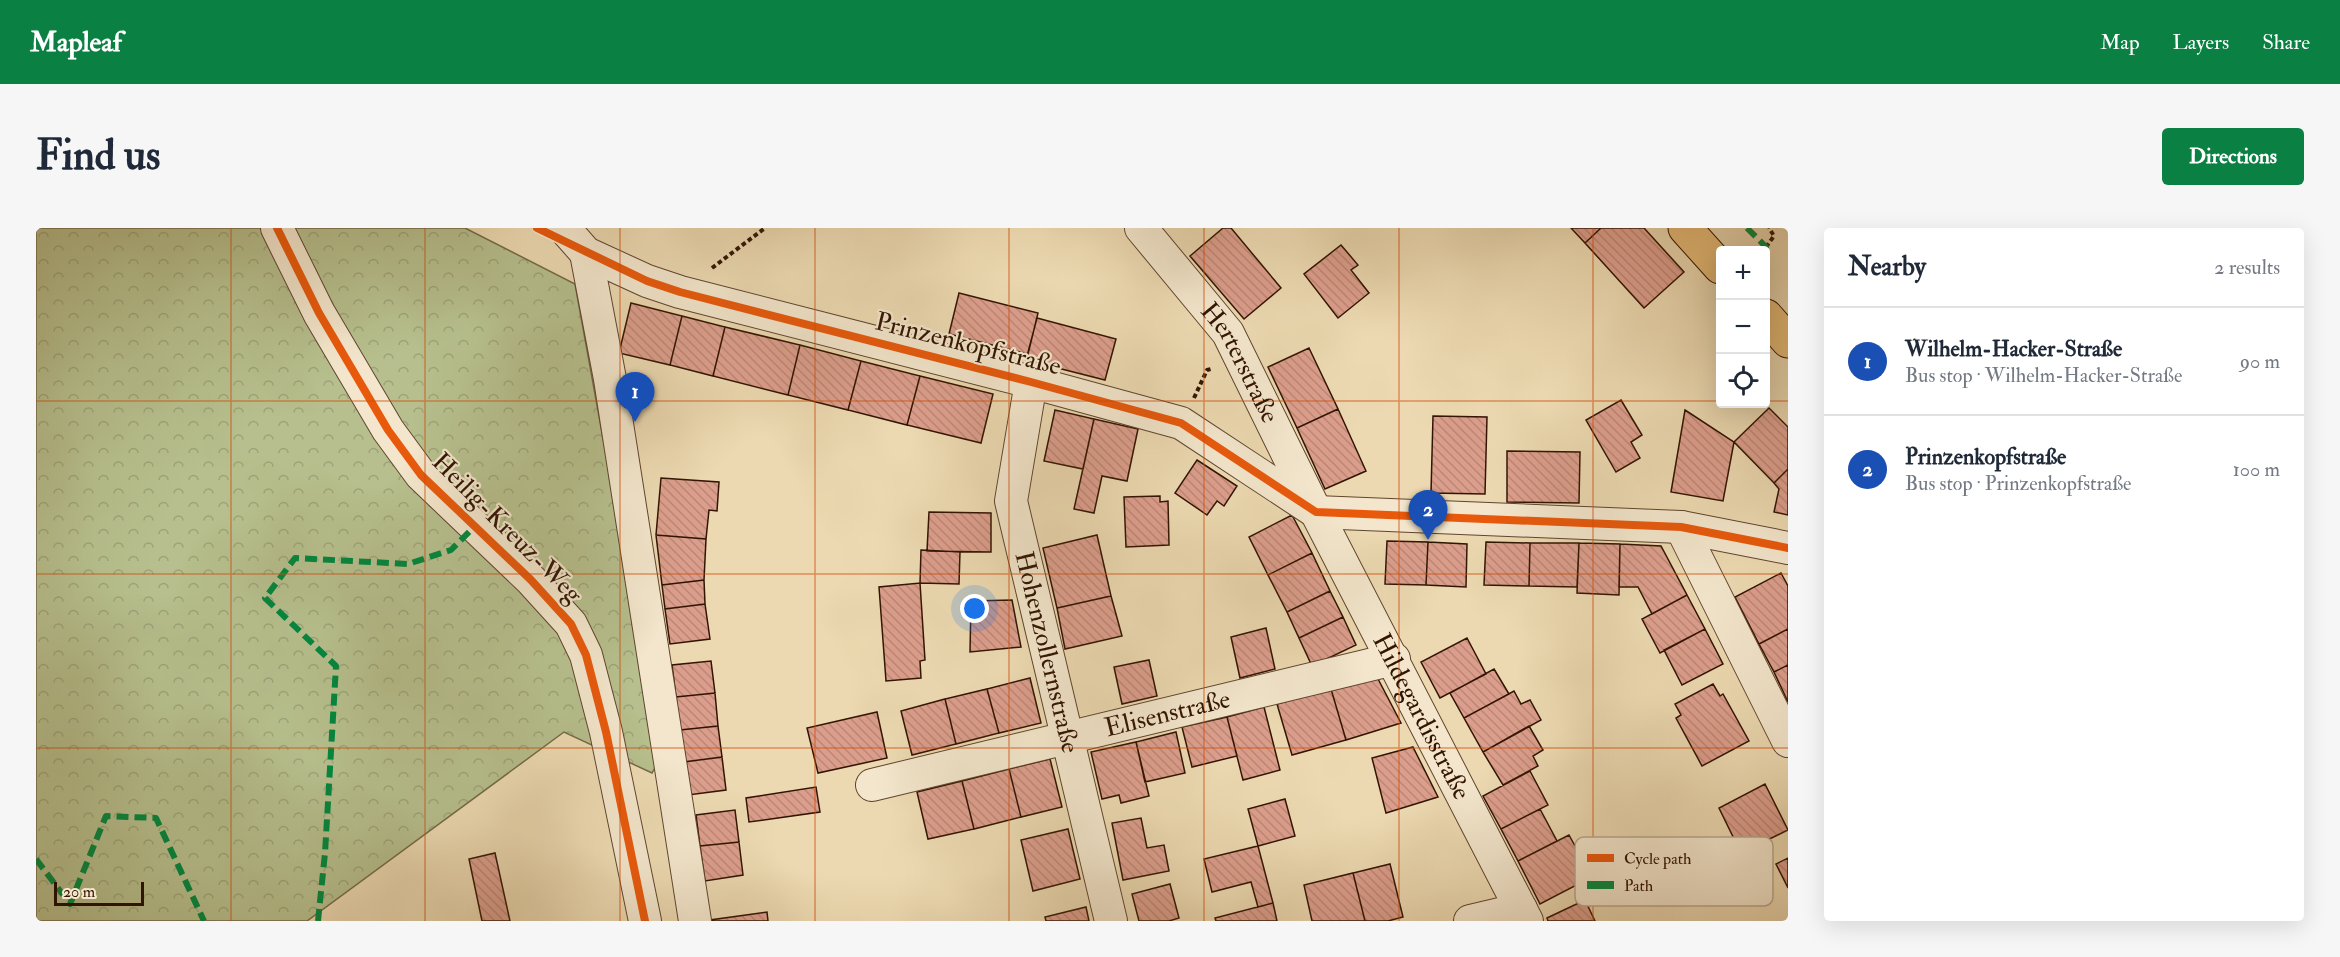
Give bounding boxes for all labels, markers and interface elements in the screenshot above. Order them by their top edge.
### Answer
text: Mapleaf [30,25,122,60]
text: Map [2100,29,2140,56]
text: Layers [2173,29,2229,56]
text: Share [2262,29,2310,56]
button: Directions [2162,128,2304,185]
text: Find us [36,130,160,182]
map controls [1716,246,1770,408]
button: + [1716,246,1770,300]
text: Nearby [1848,251,1926,283]
text: 2 results [2214,255,2280,280]
street label: Herterstraße [1193,296,1286,428]
button: − [1716,300,1770,354]
street label: Prinzenkopfstraße [871,305,1064,384]
text: Wilhelm-Hacker-Straße [1905,335,2122,363]
text: 1 [1864,349,1871,374]
text: 90 m [2240,349,2280,374]
button: locate [1716,354,1770,408]
text: Bus stop · Wilhelm-Hacker-Straße [1905,363,2182,388]
pin: 1 [616,372,654,422]
text: Prinzenkopfstraße [1905,443,2066,471]
street label: Heilig-Kreuz-Weg [425,446,590,611]
text: 2 [1862,457,1873,482]
text: 100 m [2233,457,2280,482]
text: Bus stop · Prinzenkopfstraße [1905,471,2131,496]
pin: 2 [1408,490,1448,540]
street label: Hohenzollernstraße [1008,548,1086,756]
your location [960,594,989,623]
street label: Hildegardisstraße [1365,628,1478,805]
street label: Elisenstraße [1101,683,1234,744]
legend [1575,837,1773,906]
text: Cycle path [1624,849,1692,870]
text: Path [1624,876,1654,896]
scale bar [54,879,144,906]
text: 20 m [63,882,95,902]

